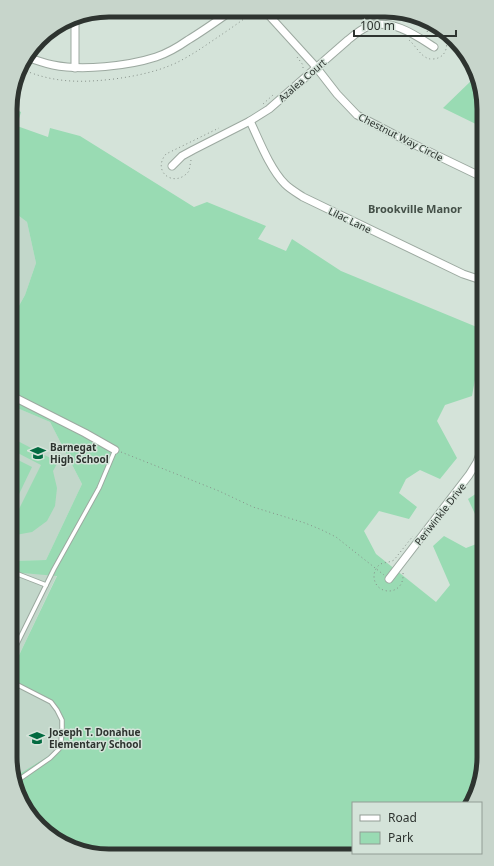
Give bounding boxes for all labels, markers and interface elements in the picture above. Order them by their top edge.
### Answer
scale bar [354,12,456,38]
text: 100 m [360,17,395,34]
street label: Azalea Court [275,55,329,105]
street label: Chestnut Way Circle [356,110,446,165]
district label: Brookville Manor [368,201,462,216]
street label: Lilac Lane [326,204,374,237]
place label: Barnegat High School [50,440,109,466]
school or university icon: Barnegat High School [29,444,47,462]
street label: Periwinkle Drive [411,480,469,548]
place label: Joseph T. Donahue Elementary School [48,725,142,751]
school or university icon: Joseph T. Donahue Elementary School [28,729,46,747]
legend [352,802,482,854]
text: Road [388,809,417,826]
text: Park [388,829,414,846]

